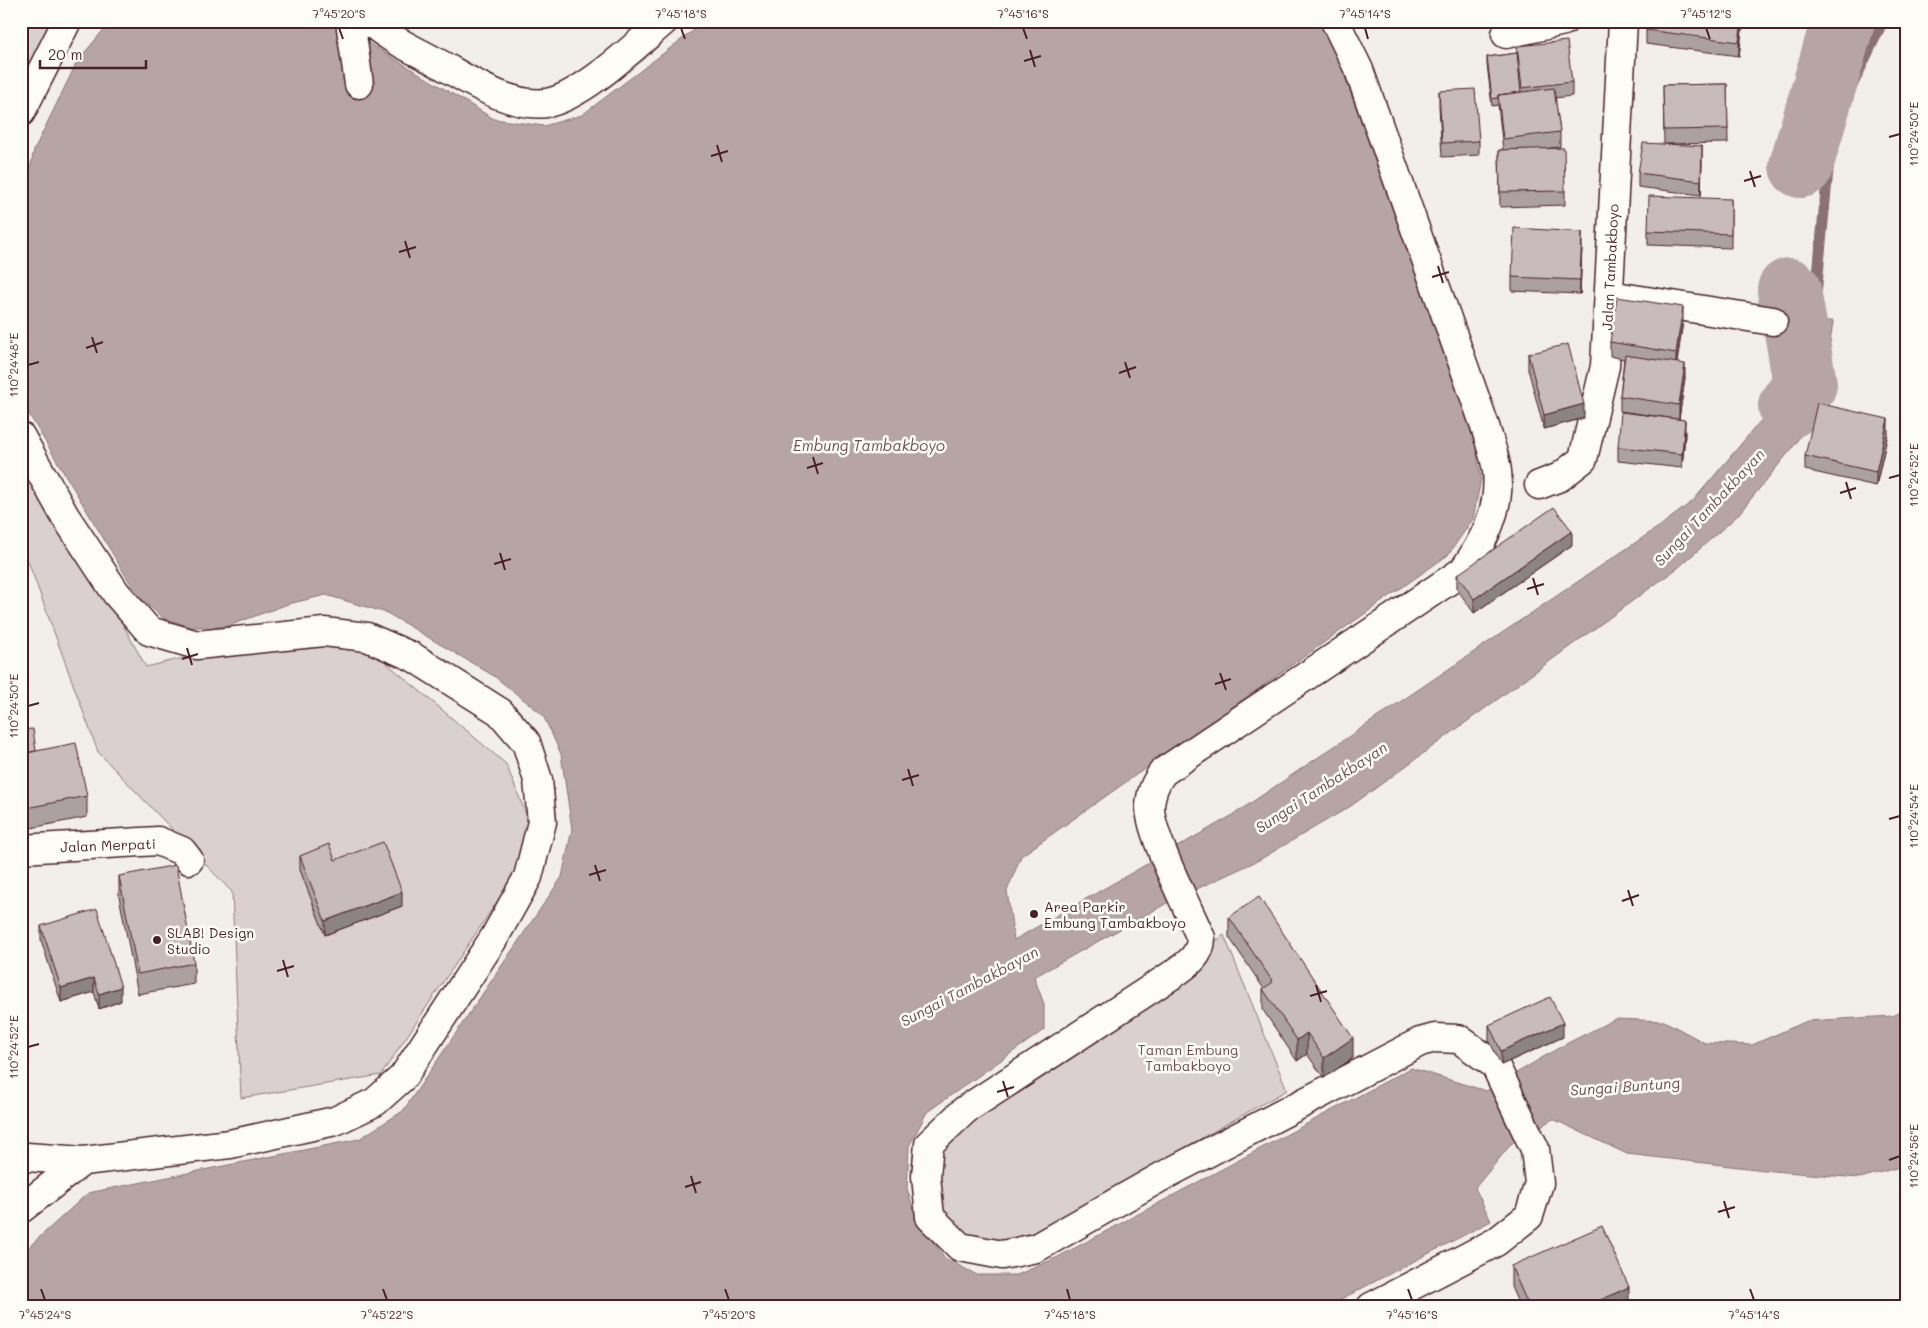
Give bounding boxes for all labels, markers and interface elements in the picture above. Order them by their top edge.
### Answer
text: 7°45'20"S [312,5,366,21]
text: 7°45'18"S [655,5,707,21]
text: 7°45'16"S [997,5,1049,21]
text: 7°45'14"S [1339,5,1391,21]
text: 7°45'12"S [1680,5,1732,21]
scale bar [40,38,146,70]
text: 20 m [48,44,82,64]
text: 110°24'50"E [1905,102,1921,166]
street label: Jalan Tambakboyo [1597,203,1623,331]
text: 110°24'48"E [5,333,21,397]
water label: Embung Tambakboyo [793,435,945,455]
text: 110°24'52"E [1905,443,1921,507]
water label: Sungai Tambakbayan [1649,444,1769,570]
text: 110°24'50"E [5,674,21,738]
water label: Sungai Tambakbayan [1251,737,1391,837]
text: 110°24'54"E [1905,784,1921,848]
street label: Jalan Merpati [60,834,156,856]
place label: Area Parkir Embung Tambakboyo [1044,897,1186,932]
marker: Area Parkir Embung Tambakboyo [1028,908,1040,920]
place label: SLAB! Design Studio [167,923,254,958]
marker: SLAB! Design Studio [151,934,163,946]
water label: Sungai Tambakbayan [897,941,1041,1031]
text: 110°24'52"E [5,1015,21,1079]
park label: Taman Embung Tambakboyo [1138,1040,1238,1075]
water label: Sungai Buntung [1569,1072,1681,1100]
text: 110°24'56"E [1905,1124,1921,1188]
text: 7°45'24"S [19,1306,72,1322]
text: 7°45'22"S [361,1306,413,1322]
text: 7°45'20"S [702,1306,756,1322]
text: 7°45'18"S [1044,1306,1096,1322]
text: 7°45'16"S [1386,1306,1438,1322]
text: 7°45'14"S [1728,1306,1780,1322]

